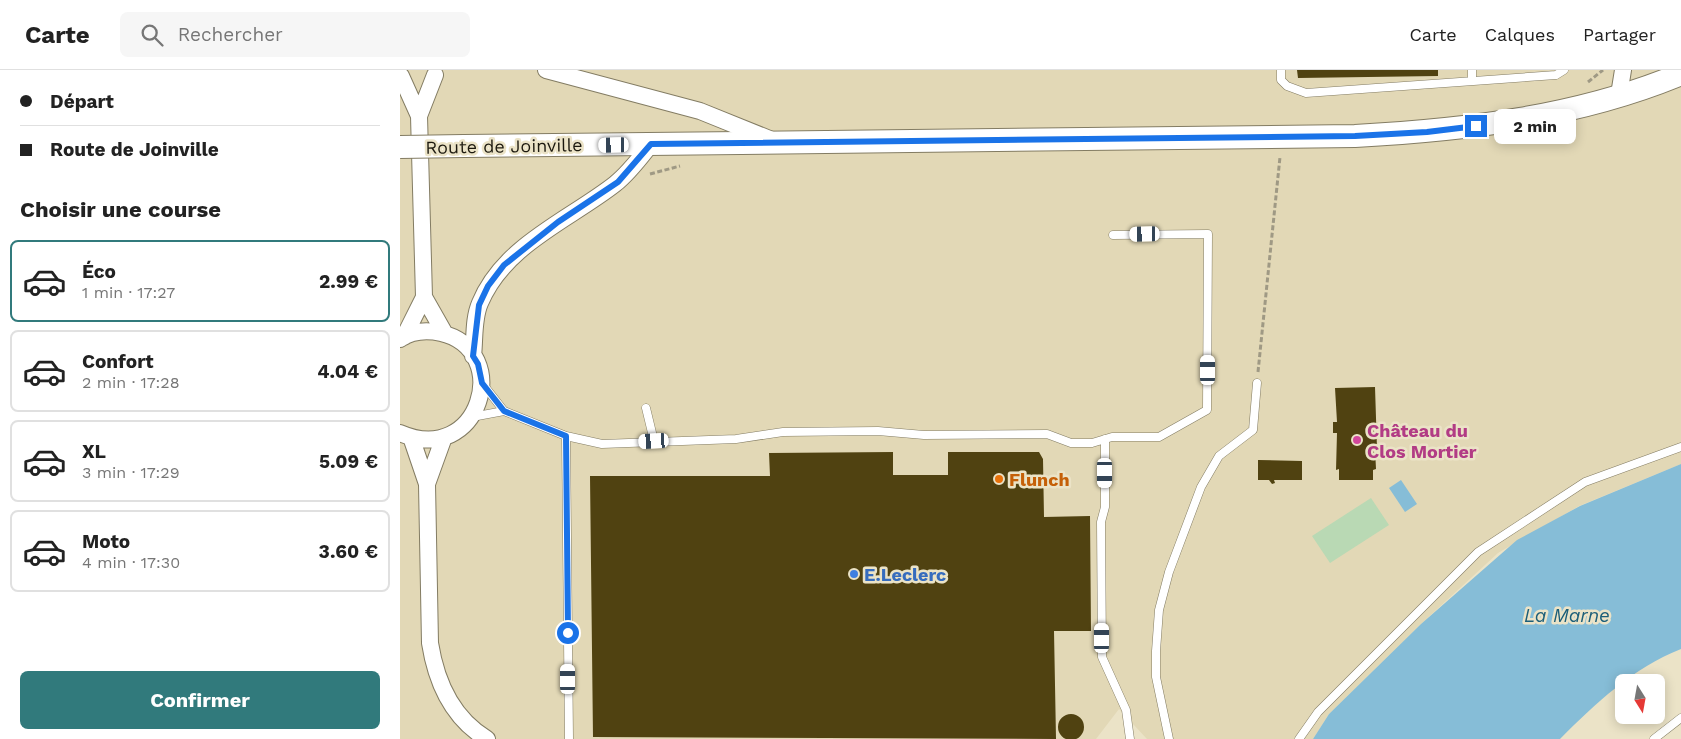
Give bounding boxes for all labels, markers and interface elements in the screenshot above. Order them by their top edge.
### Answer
search box [120,12,470,57]
text: Carte [25,21,90,49]
icon: search [138,21,166,49]
text: Rechercher [178,23,283,46]
text: Carte [1409,24,1457,45]
text: Calques [1485,24,1555,45]
text: Partager [1583,24,1656,45]
text: Départ [50,90,114,113]
callout: 2 min [1494,108,1576,144]
route end [1465,115,1487,137]
text: 2 min [1513,117,1557,136]
street label: Route de Joinville [425,134,583,158]
car [598,137,629,153]
text: Route de Joinville [50,138,219,161]
text: Choisir une course [20,197,221,222]
car [1129,226,1160,242]
icon: car [22,259,67,304]
text: Éco [82,260,116,283]
text: 2.99 € [319,270,378,293]
text: 1 min · 17:27 [82,283,175,302]
icon: car [22,349,67,394]
text: Confort [82,350,153,373]
car [1200,355,1215,385]
text: 4.04 € [317,360,378,383]
text: 2 min · 17:28 [82,373,180,392]
place label: Château du Clos Mortier [1367,420,1477,462]
car [638,433,669,449]
marker: Château du Clos Mortier [1351,434,1363,446]
icon: car [22,439,67,484]
text: XL [82,440,106,463]
text: 5.09 € [319,450,378,473]
car [1097,458,1112,488]
text: 3 min · 17:29 [82,463,180,482]
place label: Flunch [1009,469,1070,490]
marker: Flunch [993,473,1005,485]
icon: car [22,529,67,574]
text: Moto [82,530,130,553]
text: 3.60 € [319,540,378,563]
text: 4 min · 17:30 [82,553,180,572]
place label: E.Leclerc [864,564,946,585]
marker: E.Leclerc [848,568,860,580]
water label: La Marne [1524,604,1610,627]
route start [557,622,579,644]
car [1094,623,1109,653]
car [560,664,575,694]
button: Confirmer [20,671,380,729]
north arrow [1615,674,1665,724]
map controls [1615,674,1665,724]

